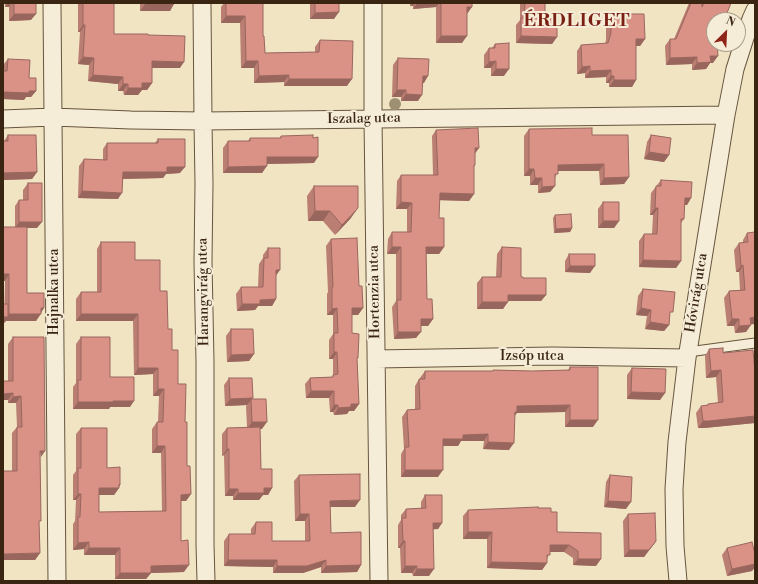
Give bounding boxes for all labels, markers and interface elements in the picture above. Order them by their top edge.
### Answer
district label: ÉRDLIGET [523,11,631,33]
north arrow [706,12,746,52]
text: N [724,14,737,30]
street label: Iszalag utca [327,110,401,128]
street label: Harangvirág utca [195,238,213,346]
street label: Hortenzia utca [366,245,384,339]
street label: Hajnalka utca [47,248,63,336]
street label: Hóvirág utca [682,252,712,334]
street label: Izsóp utca [500,349,564,365]

